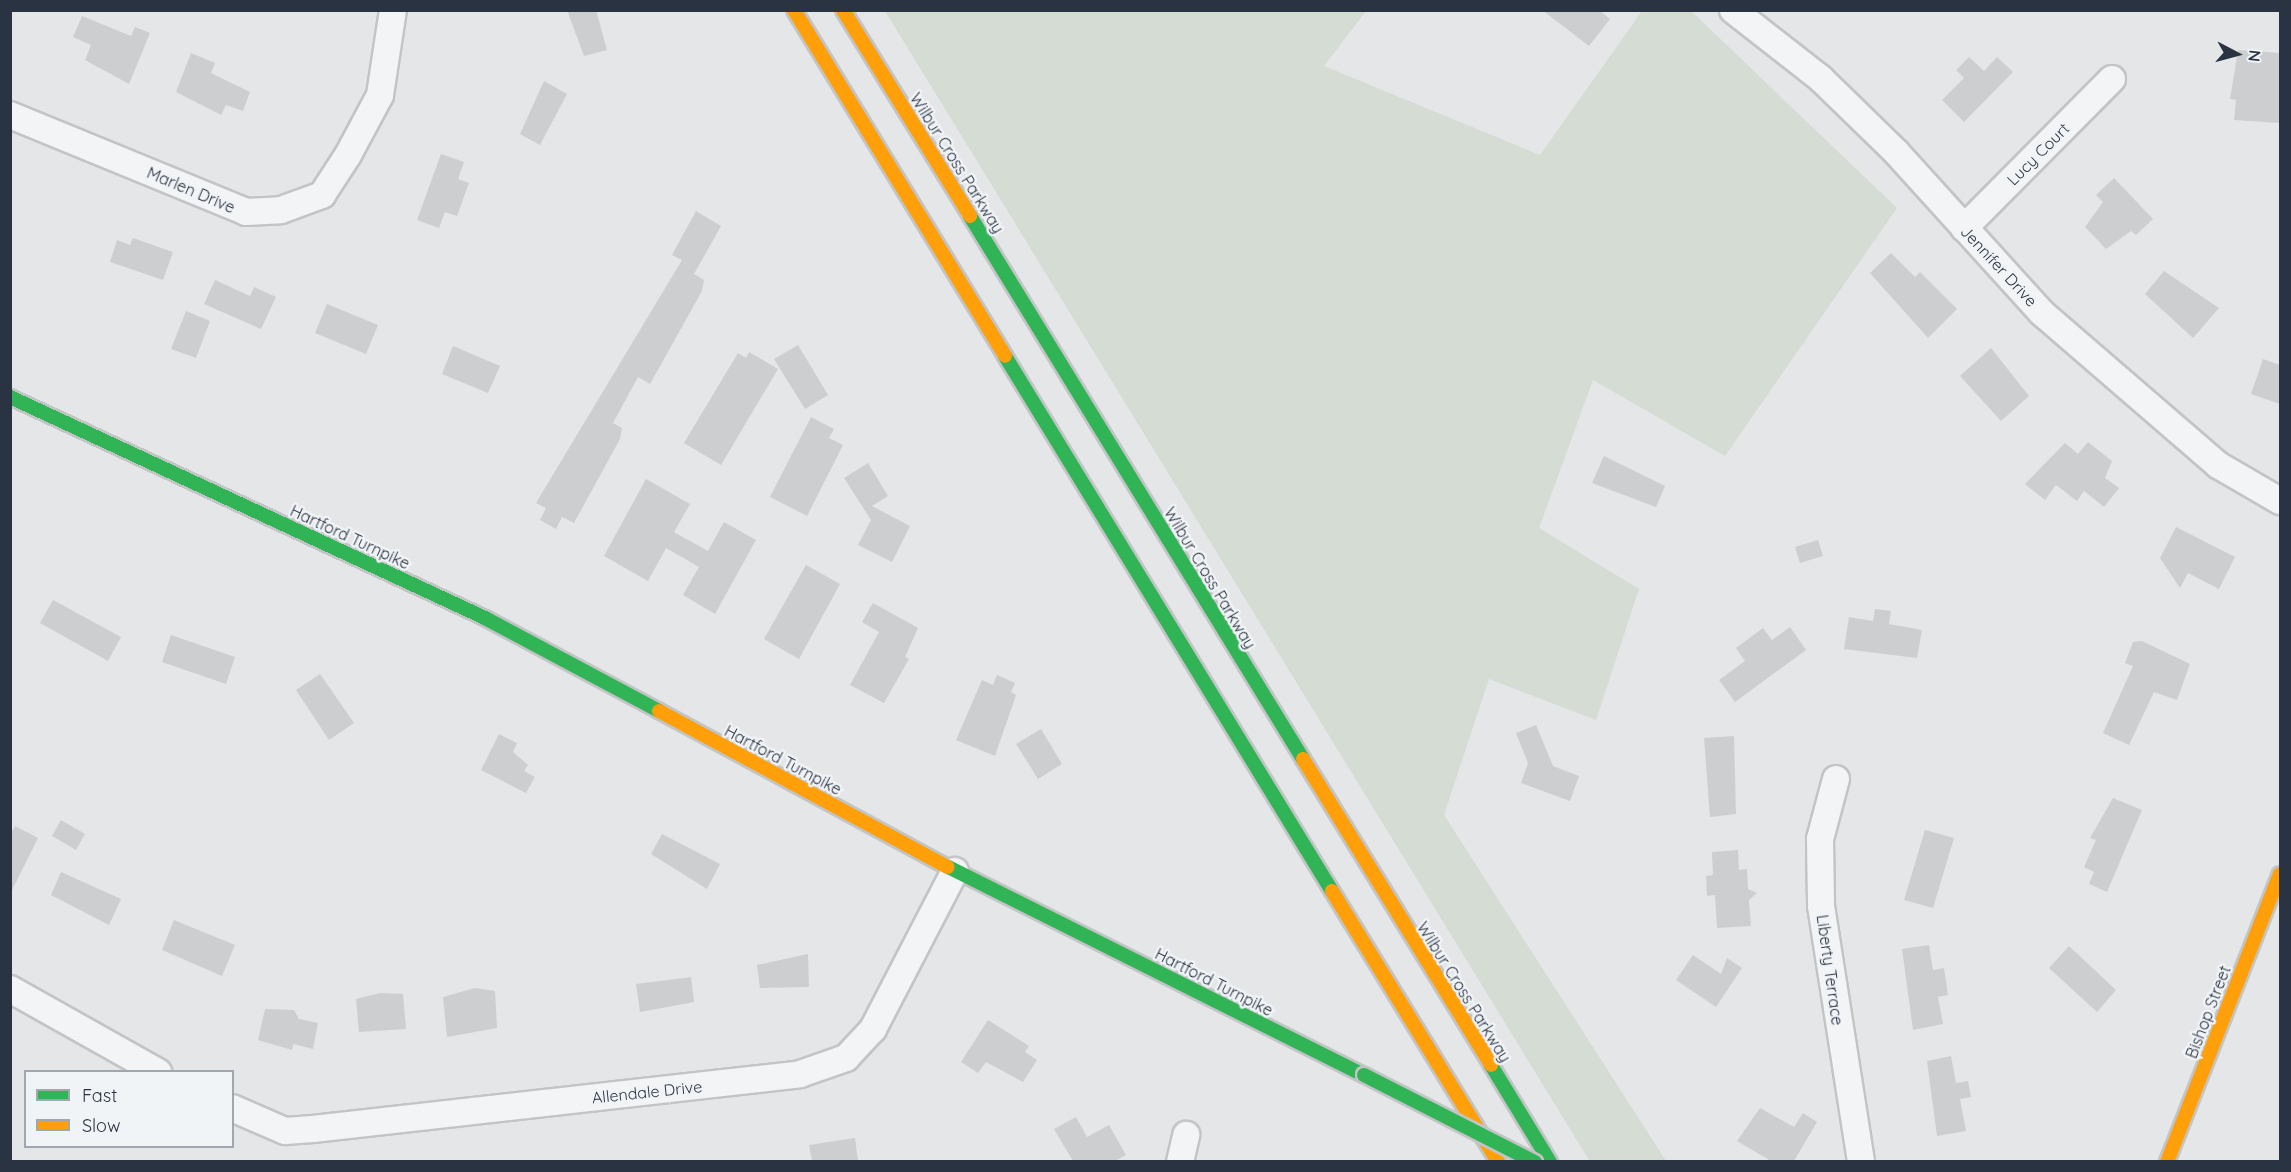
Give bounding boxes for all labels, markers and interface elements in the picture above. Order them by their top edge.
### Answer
north arrow [2207,24,2267,84]
text: N [2244,49,2265,63]
street label: Wilbur Cross Parkway [906,89,1008,237]
street label: Lucy Court [2003,119,2073,189]
street label: Marlen Drive [144,163,238,217]
street label: Jennifer Drive [1957,222,2041,310]
street label: Hartford Turnpike [287,501,413,573]
street label: Wilbur Cross Parkway [1160,504,1260,652]
street label: Hartford Turnpike [721,721,845,799]
street label: Liberty Terrace [1813,913,1847,1027]
street label: Wilbur Cross Parkway [1413,918,1515,1066]
street label: Hartford Turnpike [1152,944,1276,1020]
street label: Bishop Street [2181,963,2235,1061]
legend [24,1070,234,1148]
street label: Allendale Drive [591,1077,703,1107]
text: Fast [82,1084,117,1107]
text: Slow [82,1114,120,1137]

